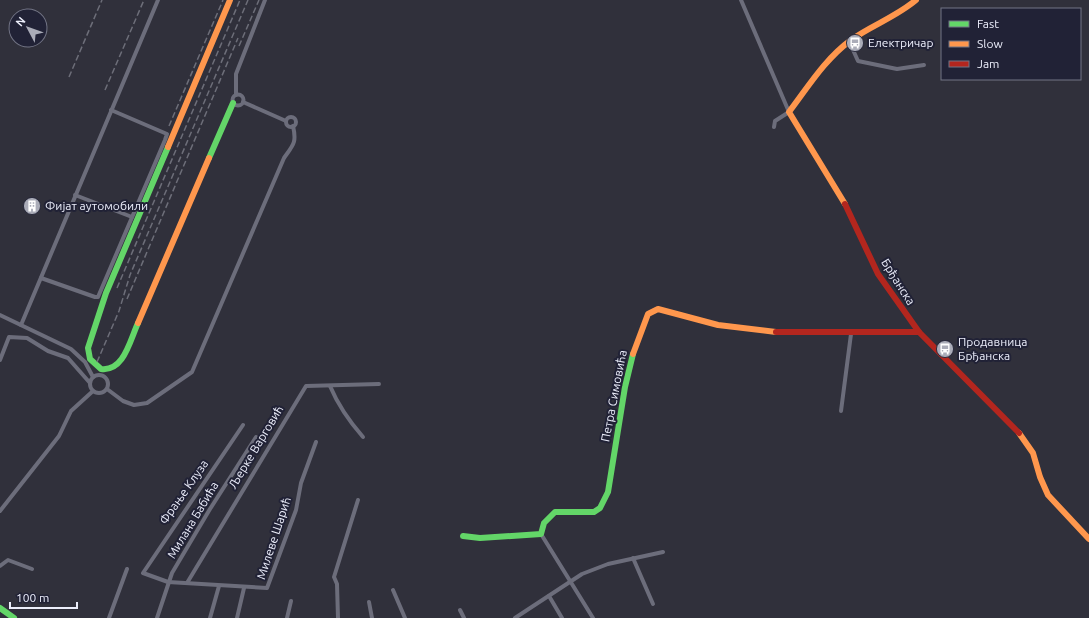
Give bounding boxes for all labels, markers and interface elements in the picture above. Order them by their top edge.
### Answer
north arrow [8,8,48,48]
legend [941,8,1081,80]
text: N [13,14,28,28]
text: Fast [977,17,999,30]
bus stop icon: Електричар [845,33,865,53]
place label: Електричар [868,36,934,49]
text: Slow [977,37,1003,50]
text: Jam [977,57,999,70]
building icon: Фијат аутомобили [22,196,42,216]
place label: Фијат аутомобили [45,199,148,212]
street label: Брђанска [879,256,918,307]
place label: Продавница Брђанска [958,335,1027,362]
bus stop icon: Продавница Брђанска [935,339,955,359]
street label: Петра Симовића [598,349,629,443]
street label: Љерке Варговић [226,403,286,491]
street label: Фрање Клуза [157,457,211,526]
street label: Милана Бабића [164,479,221,561]
street label: Милеве Шарић [254,495,293,581]
scale bar [10,584,77,610]
text: 100 m [16,591,49,604]

